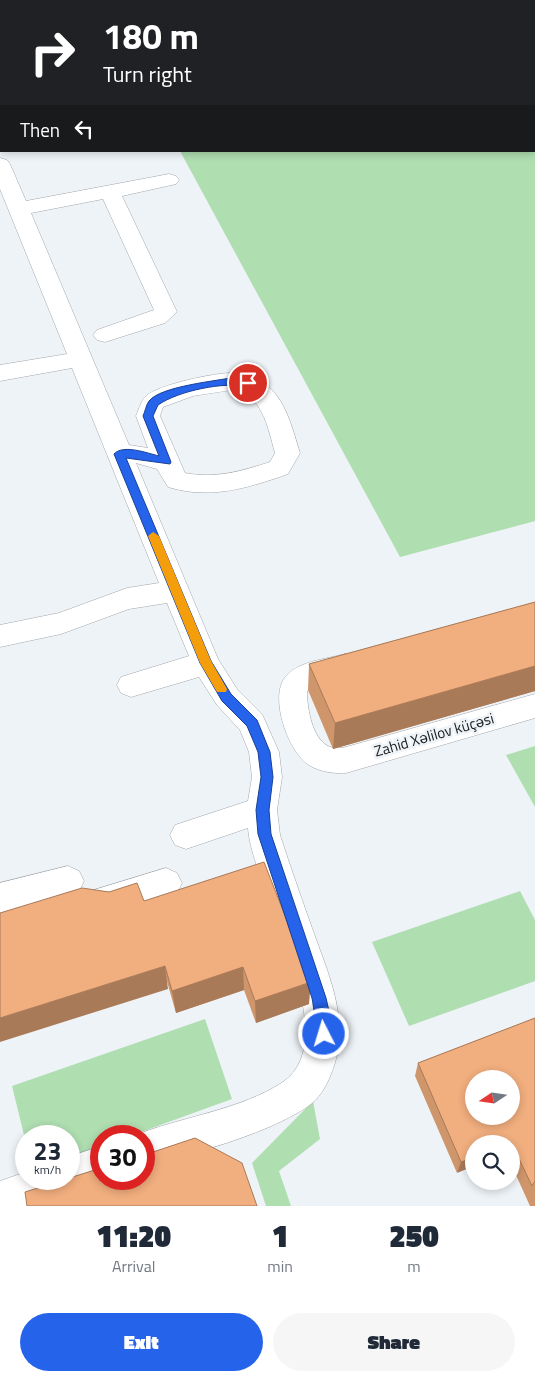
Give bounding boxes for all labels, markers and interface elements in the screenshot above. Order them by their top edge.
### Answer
text: 180 m [103,9,199,63]
icon: right [20,20,85,85]
text: Turn right [103,57,192,91]
text: Then [20,115,60,144]
icon: left [70,115,98,143]
pin [227,362,269,404]
icon: arrive [234,369,262,397]
street label: Zahid Xəlilov küçəsi [371,706,496,763]
position arrow [297,1007,349,1059]
north arrow [465,1070,520,1125]
map controls [465,1070,520,1190]
speed limit sign: 30 [90,1125,155,1190]
text: 23 [33,1132,62,1170]
button: search [465,1135,520,1190]
text: km/h [34,1160,61,1179]
text: 11:20 [96,1213,171,1259]
text: 1 [272,1213,288,1259]
text: 250 [389,1213,439,1259]
text: Arrival [112,1254,155,1278]
text: min [267,1254,293,1278]
text: m [407,1254,421,1278]
button: Exit [20,1313,263,1371]
button: Share [273,1313,515,1371]

